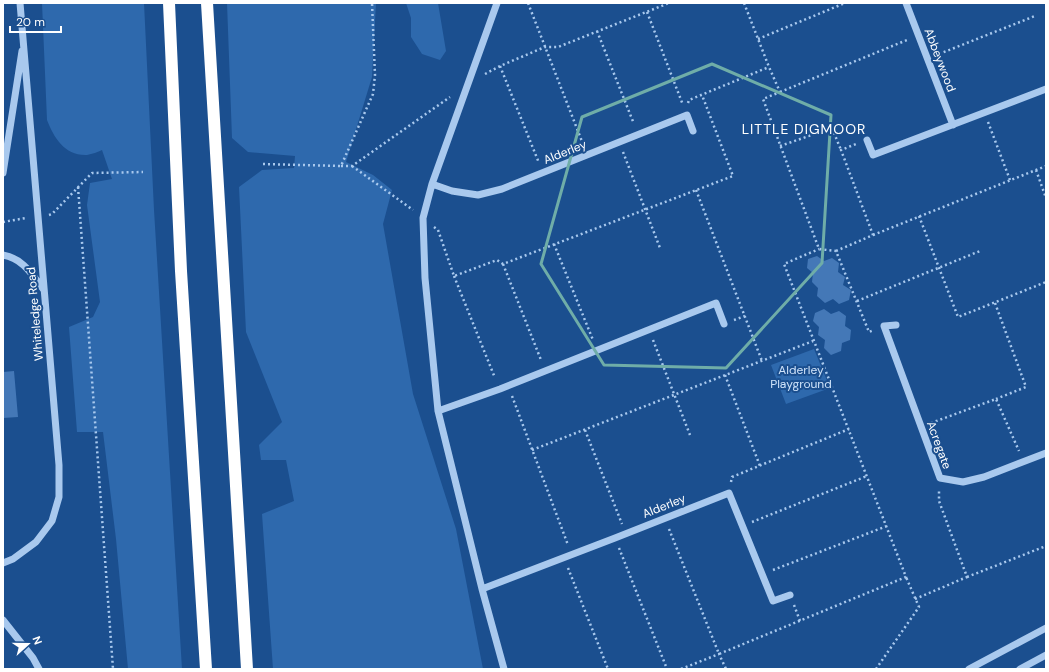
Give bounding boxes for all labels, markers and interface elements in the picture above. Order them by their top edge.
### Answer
scale bar [10,8,61,34]
text: 20 m [16,14,45,30]
street label: Abbeywood [921,26,959,94]
district label: LITTLE DIGMOOR [742,120,866,138]
street label: Alderley [541,136,589,168]
street label: Whiteledge Road [23,266,47,362]
park label: Alderley Playground [770,362,832,392]
street label: Acregate [923,419,955,471]
street label: Alderley [640,490,688,522]
north arrow [8,624,48,664]
text: N [29,634,45,647]

